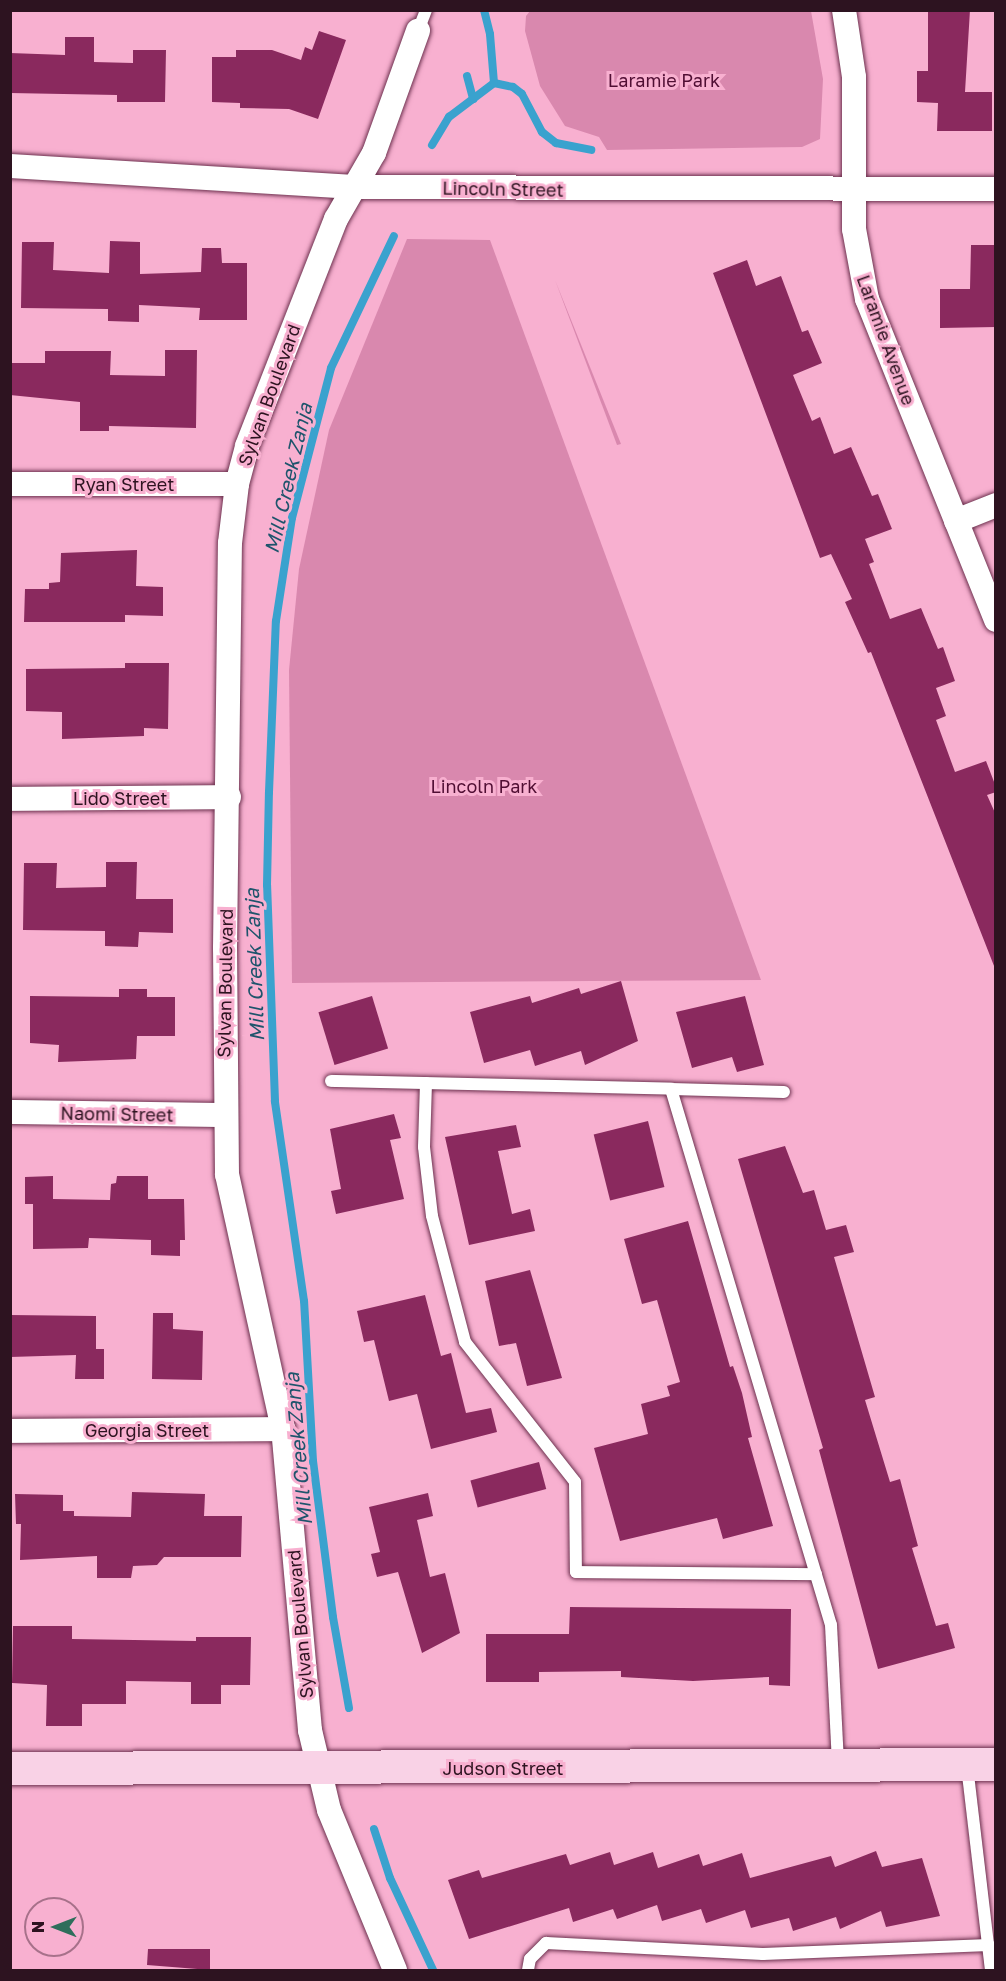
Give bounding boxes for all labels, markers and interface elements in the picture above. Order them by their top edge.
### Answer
park label: Laramie Park [608,69,720,91]
street label: Lincoln Street [442,177,564,201]
street label: Laramie Avenue [852,272,920,408]
street label: Sylvan Boulevard [233,321,305,469]
water label: Mill Creek Zanja [259,401,317,555]
street label: Ryan Street [74,473,174,495]
park label: Lincoln Park [430,775,538,797]
street label: Lido Street [73,787,167,809]
water label: Mill Creek Zanja [239,888,269,1042]
street label: Sylvan Boulevard [213,908,237,1058]
street label: Naomi Street [60,1102,174,1126]
water label: Mill Creek Zanja [279,1372,317,1526]
street label: Georgia Street [85,1419,209,1441]
street label: Sylvan Boulevard [283,1549,317,1699]
street label: Judson Street [442,1757,564,1779]
north arrow [24,1897,84,1957]
text: N [28,1921,48,1933]

